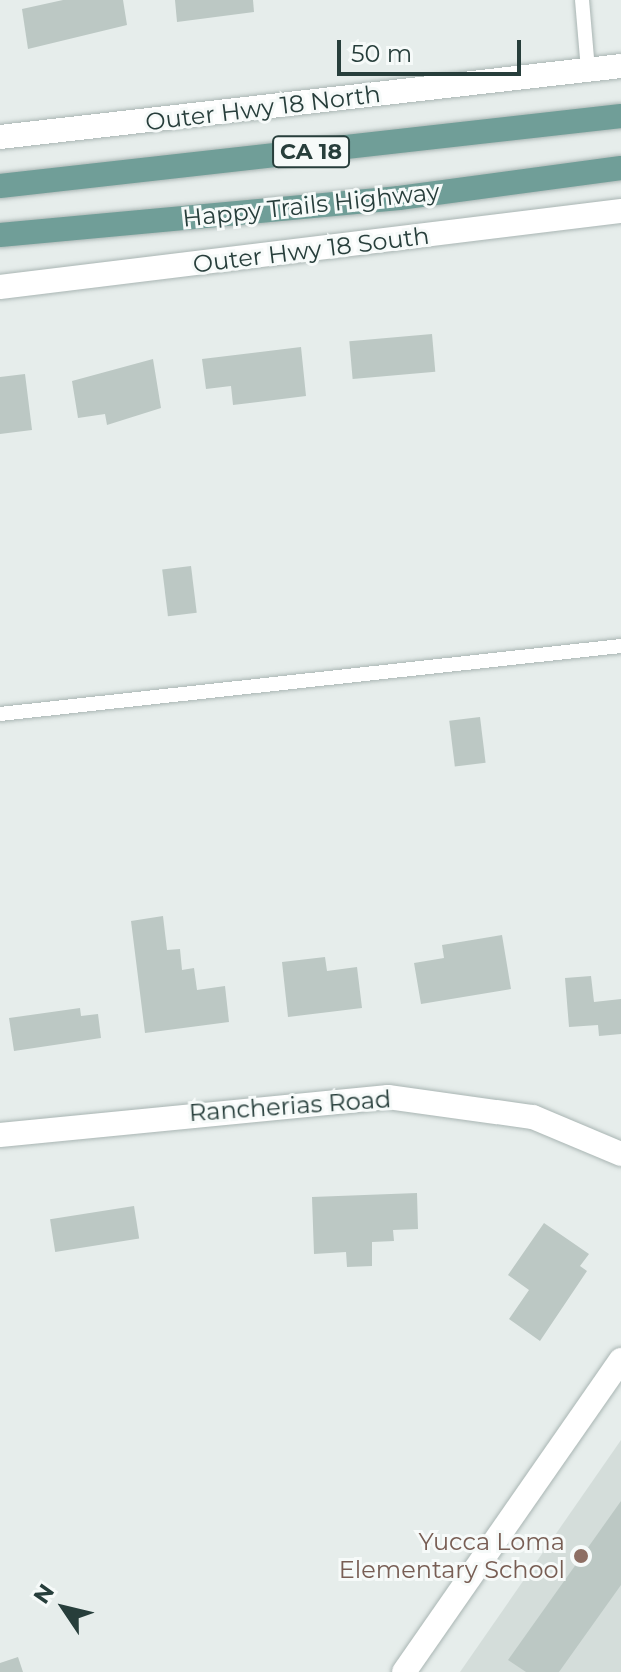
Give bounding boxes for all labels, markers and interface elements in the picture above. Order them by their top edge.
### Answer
scale bar [341,24,525,74]
text: 50 m [351,39,412,68]
street label: Outer Hwy 18 North [144,79,382,137]
road number: CA 18 [271,134,351,170]
street label: Happy Trails Highway [181,177,441,233]
street label: Outer Hwy 18 South [191,221,431,279]
street label: Rancherias Road [188,1085,392,1127]
place label: Yucca Loma Elementary School [339,1528,565,1584]
marker: Yucca Loma Elementary School [572,1547,590,1565]
north arrow [24,1568,104,1648]
text: N [28,1579,60,1609]

